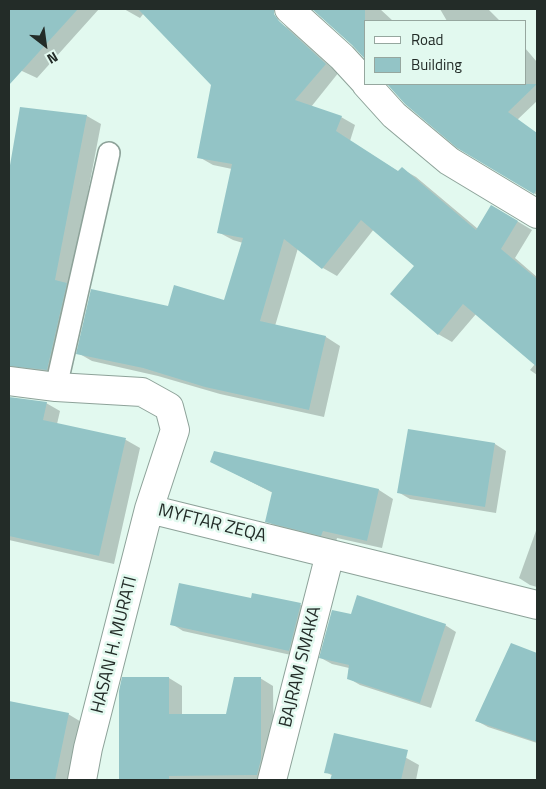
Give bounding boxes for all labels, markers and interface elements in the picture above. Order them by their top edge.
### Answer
north arrow [20,20,70,70]
legend [364,20,526,85]
text: Road [411,28,443,51]
text: N [43,47,62,70]
text: Building [411,53,462,76]
street label: MYFTAR ZEQA [156,500,268,548]
street label: HASAN H. MURATI [88,574,142,716]
street label: BAJRAM SMAKA [276,604,326,730]

